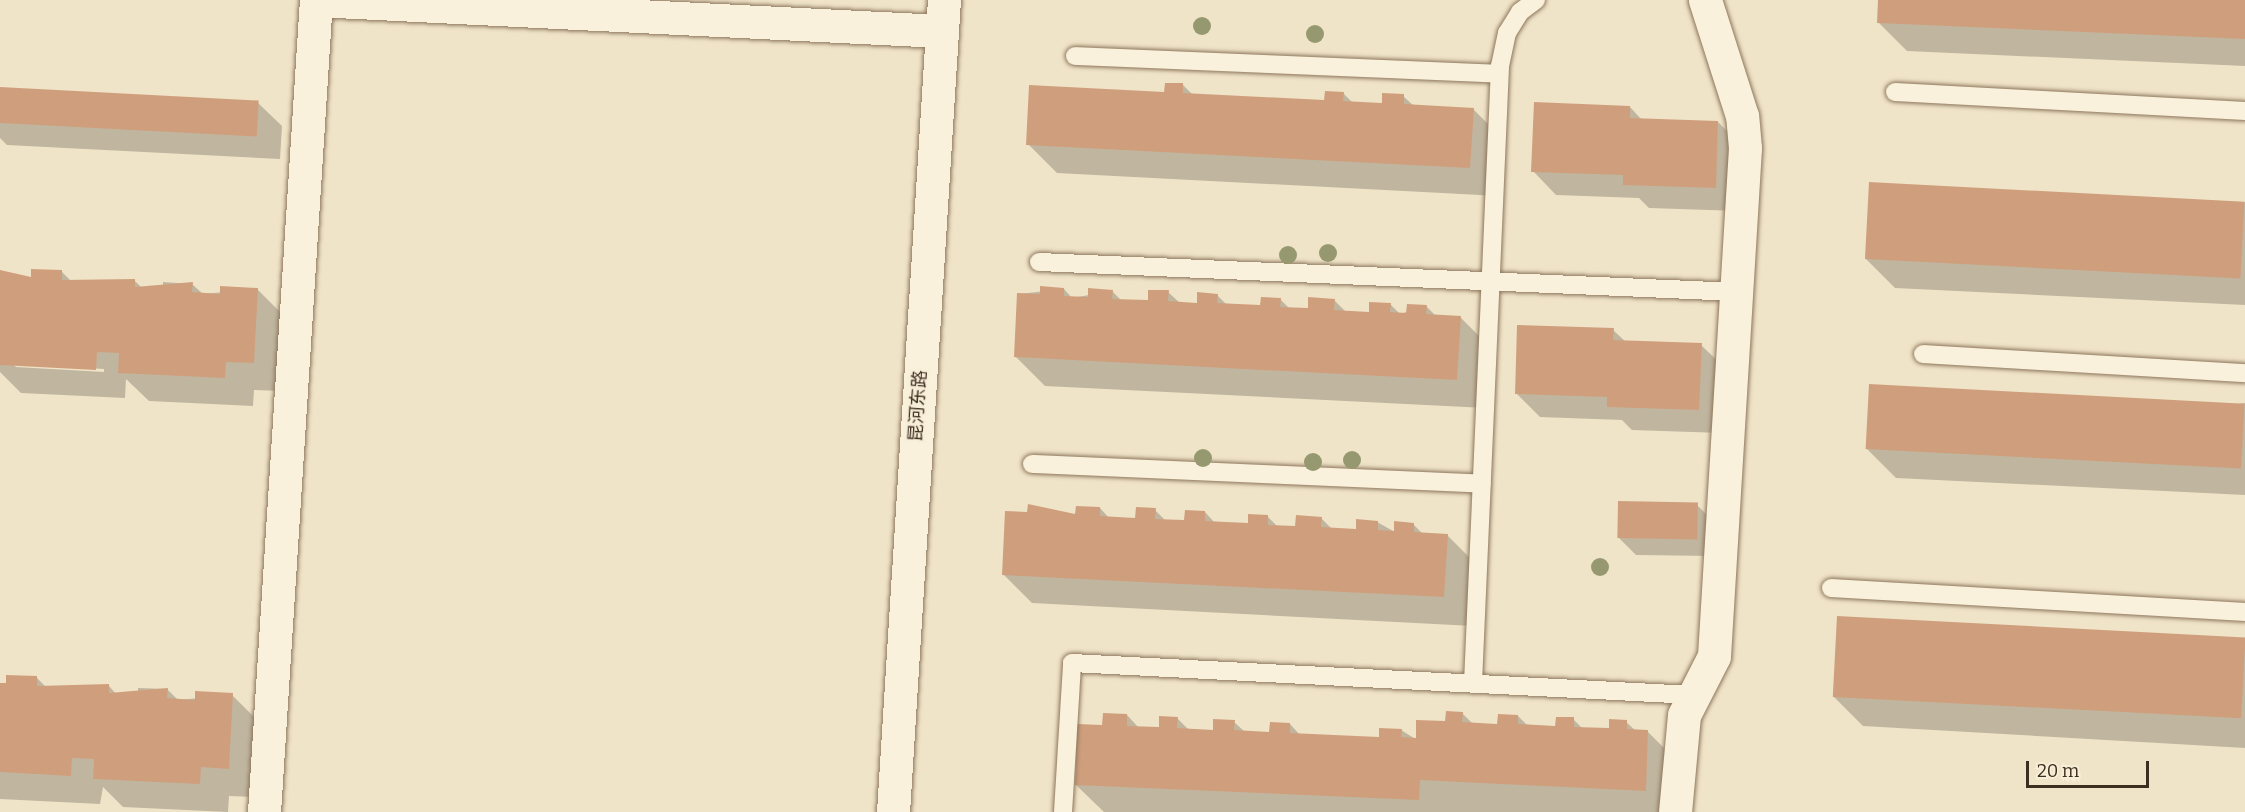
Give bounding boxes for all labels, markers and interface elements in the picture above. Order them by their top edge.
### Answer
street label: 昆河东路 [905,369,931,443]
scale bar [2029,749,2152,787]
text: 20 m [2037,760,2079,782]

